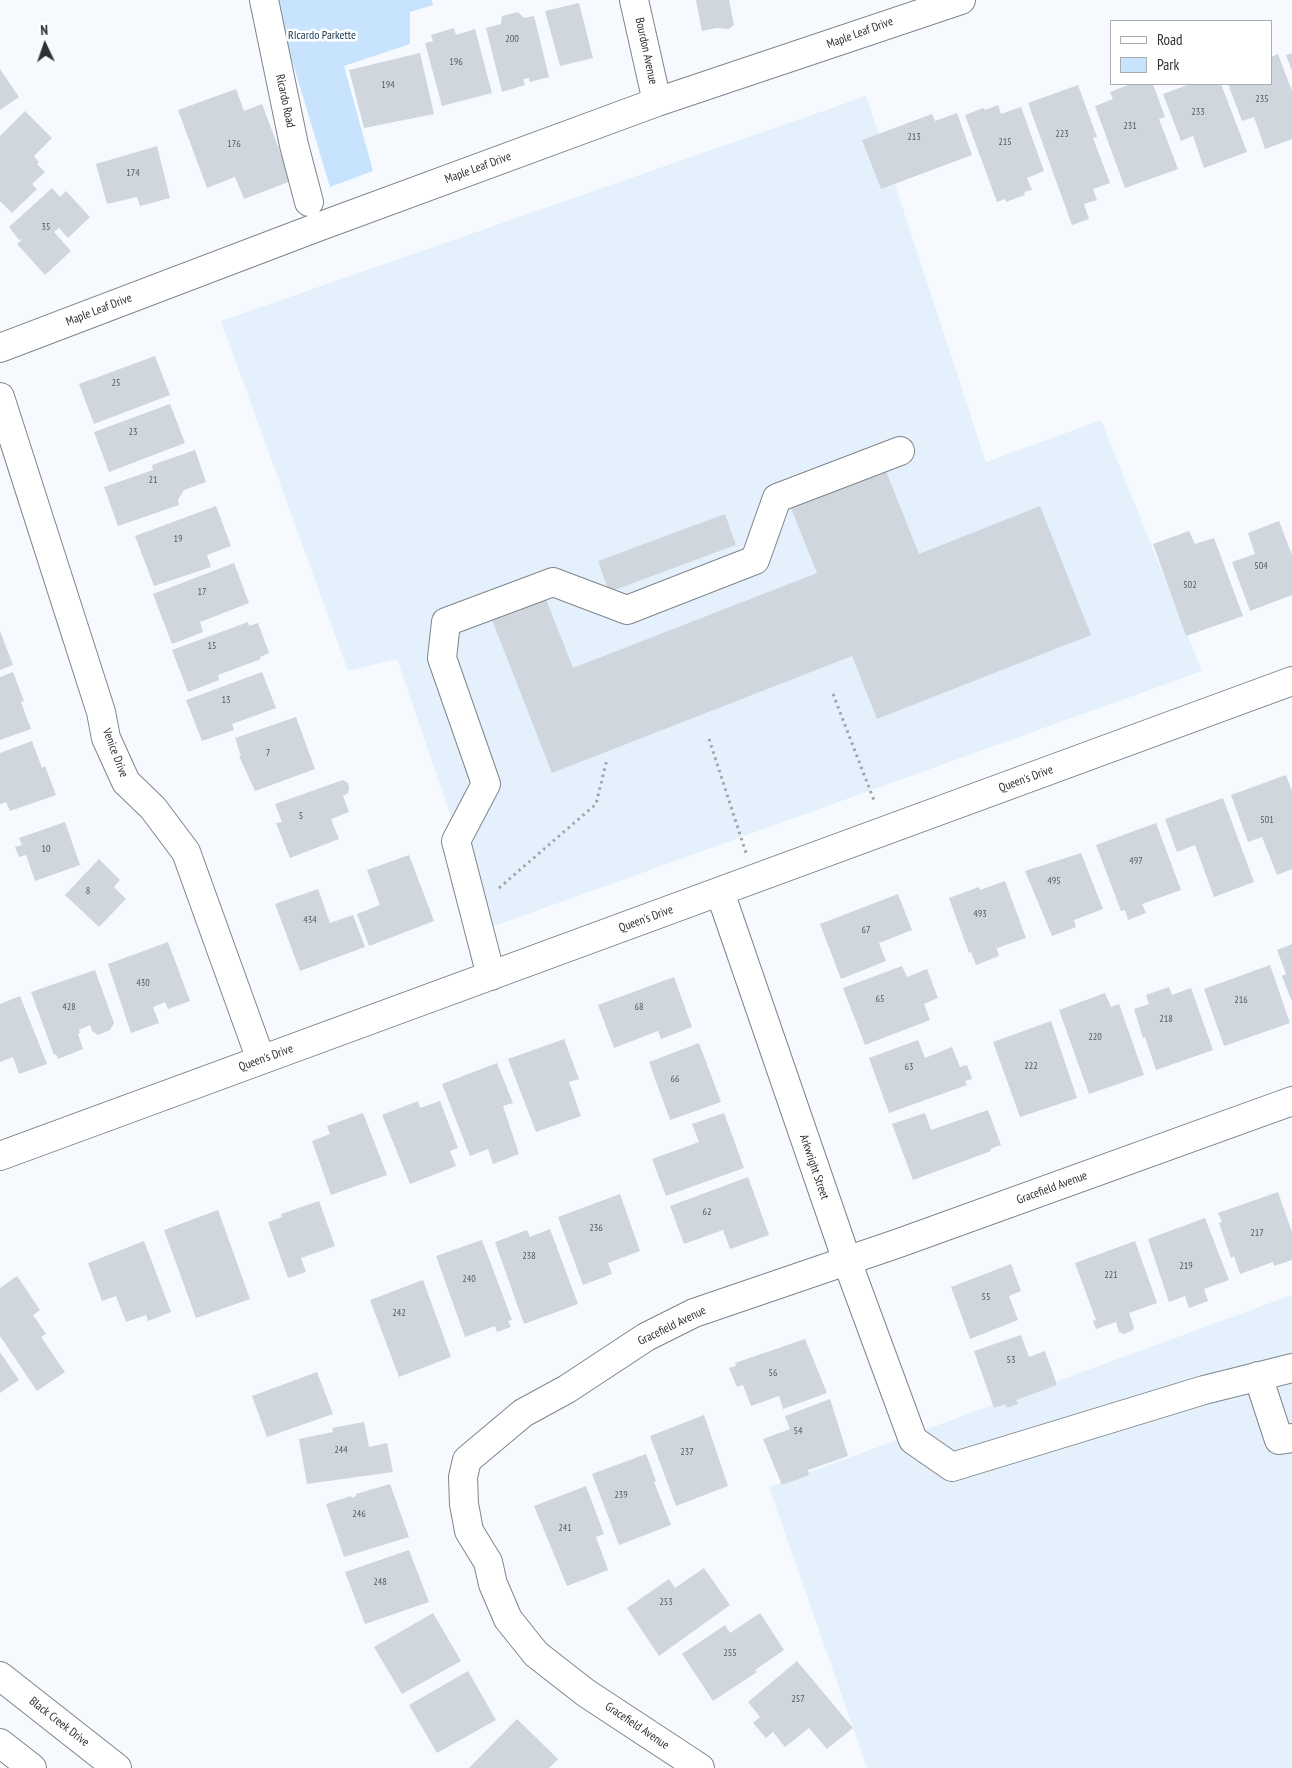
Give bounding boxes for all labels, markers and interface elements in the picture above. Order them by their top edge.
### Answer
street label: Maple Leaf Drive [825,14,895,52]
street label: Bourdon Avenue [632,16,660,86]
north arrow [20,20,70,70]
legend [1110,20,1272,85]
text: N [40,21,48,39]
park label: RIcardo Parkette [288,29,356,43]
text: Road [1157,30,1183,49]
house number: 200 [505,33,519,45]
text: Park [1157,55,1179,74]
house number: 196 [449,56,463,68]
street label: Ricardo Road [272,73,298,129]
house number: 194 [381,79,395,91]
house number: 235 [1255,93,1269,105]
house number: 233 [1191,106,1205,118]
house number: 231 [1123,120,1137,132]
house number: 223 [1055,128,1069,140]
house number: 213 [907,131,921,143]
house number: 215 [998,136,1012,148]
house number: 176 [227,138,241,150]
street label: Maple Leaf Drive [443,149,513,187]
house number: 174 [126,167,140,179]
house number: 35 [42,221,50,233]
street label: Maple Leaf Drive [64,291,134,329]
house number: 25 [112,377,120,389]
house number: 23 [129,426,137,438]
house number: 21 [149,474,157,486]
house number: 19 [174,533,182,545]
house number: 504 [1254,560,1268,572]
house number: 502 [1183,579,1197,591]
house number: 17 [198,586,206,598]
house number: 15 [208,640,216,652]
house number: 13 [222,694,230,706]
street label: Venice Drive [99,727,131,779]
house number: 7 [266,747,270,759]
street label: Queen's Drive [997,763,1055,795]
house number: 5 [299,810,303,822]
house number: 501 [1260,814,1274,826]
house number: 10 [42,843,50,855]
house number: 497 [1129,855,1143,867]
house number: 495 [1047,875,1061,887]
house number: 8 [86,885,90,897]
street label: Queen's Drive [617,903,675,935]
house number: 493 [973,908,987,920]
house number: 434 [303,914,317,926]
house number: 67 [862,924,870,936]
house number: 430 [136,977,150,989]
house number: 65 [876,993,884,1005]
house number: 216 [1234,994,1248,1006]
house number: 428 [62,1001,76,1013]
house number: 68 [635,1001,643,1013]
house number: 218 [1159,1013,1173,1025]
house number: 220 [1088,1031,1102,1043]
street label: Queen's Drive [237,1042,295,1074]
house number: 222 [1024,1060,1038,1072]
house number: 63 [905,1061,913,1073]
house number: 66 [671,1073,679,1085]
street label: Arkwright Street [796,1133,832,1201]
street label: Gracefield Avenue [1015,1169,1089,1207]
house number: 62 [703,1206,711,1218]
house number: 236 [589,1222,603,1234]
house number: 217 [1250,1227,1264,1239]
house number: 238 [522,1250,536,1262]
house number: 219 [1179,1260,1193,1272]
house number: 221 [1104,1269,1118,1281]
house number: 240 [462,1273,476,1285]
house number: 55 [982,1291,990,1303]
street label: Gracefield Avenue [636,1303,708,1349]
house number: 242 [392,1307,406,1319]
house number: 53 [1007,1354,1015,1366]
house number: 56 [769,1367,777,1379]
house number: 54 [794,1425,802,1437]
house number: 244 [334,1444,348,1456]
house number: 237 [680,1446,694,1458]
house number: 239 [614,1489,628,1501]
house number: 246 [352,1508,366,1520]
house number: 241 [558,1522,572,1534]
house number: 248 [373,1576,387,1588]
house number: 253 [659,1596,673,1608]
house number: 255 [723,1647,737,1659]
house number: 257 [791,1693,805,1705]
street label: Black Creek Drive [26,1694,92,1750]
street label: Gracefield Avenue [602,1699,672,1753]

